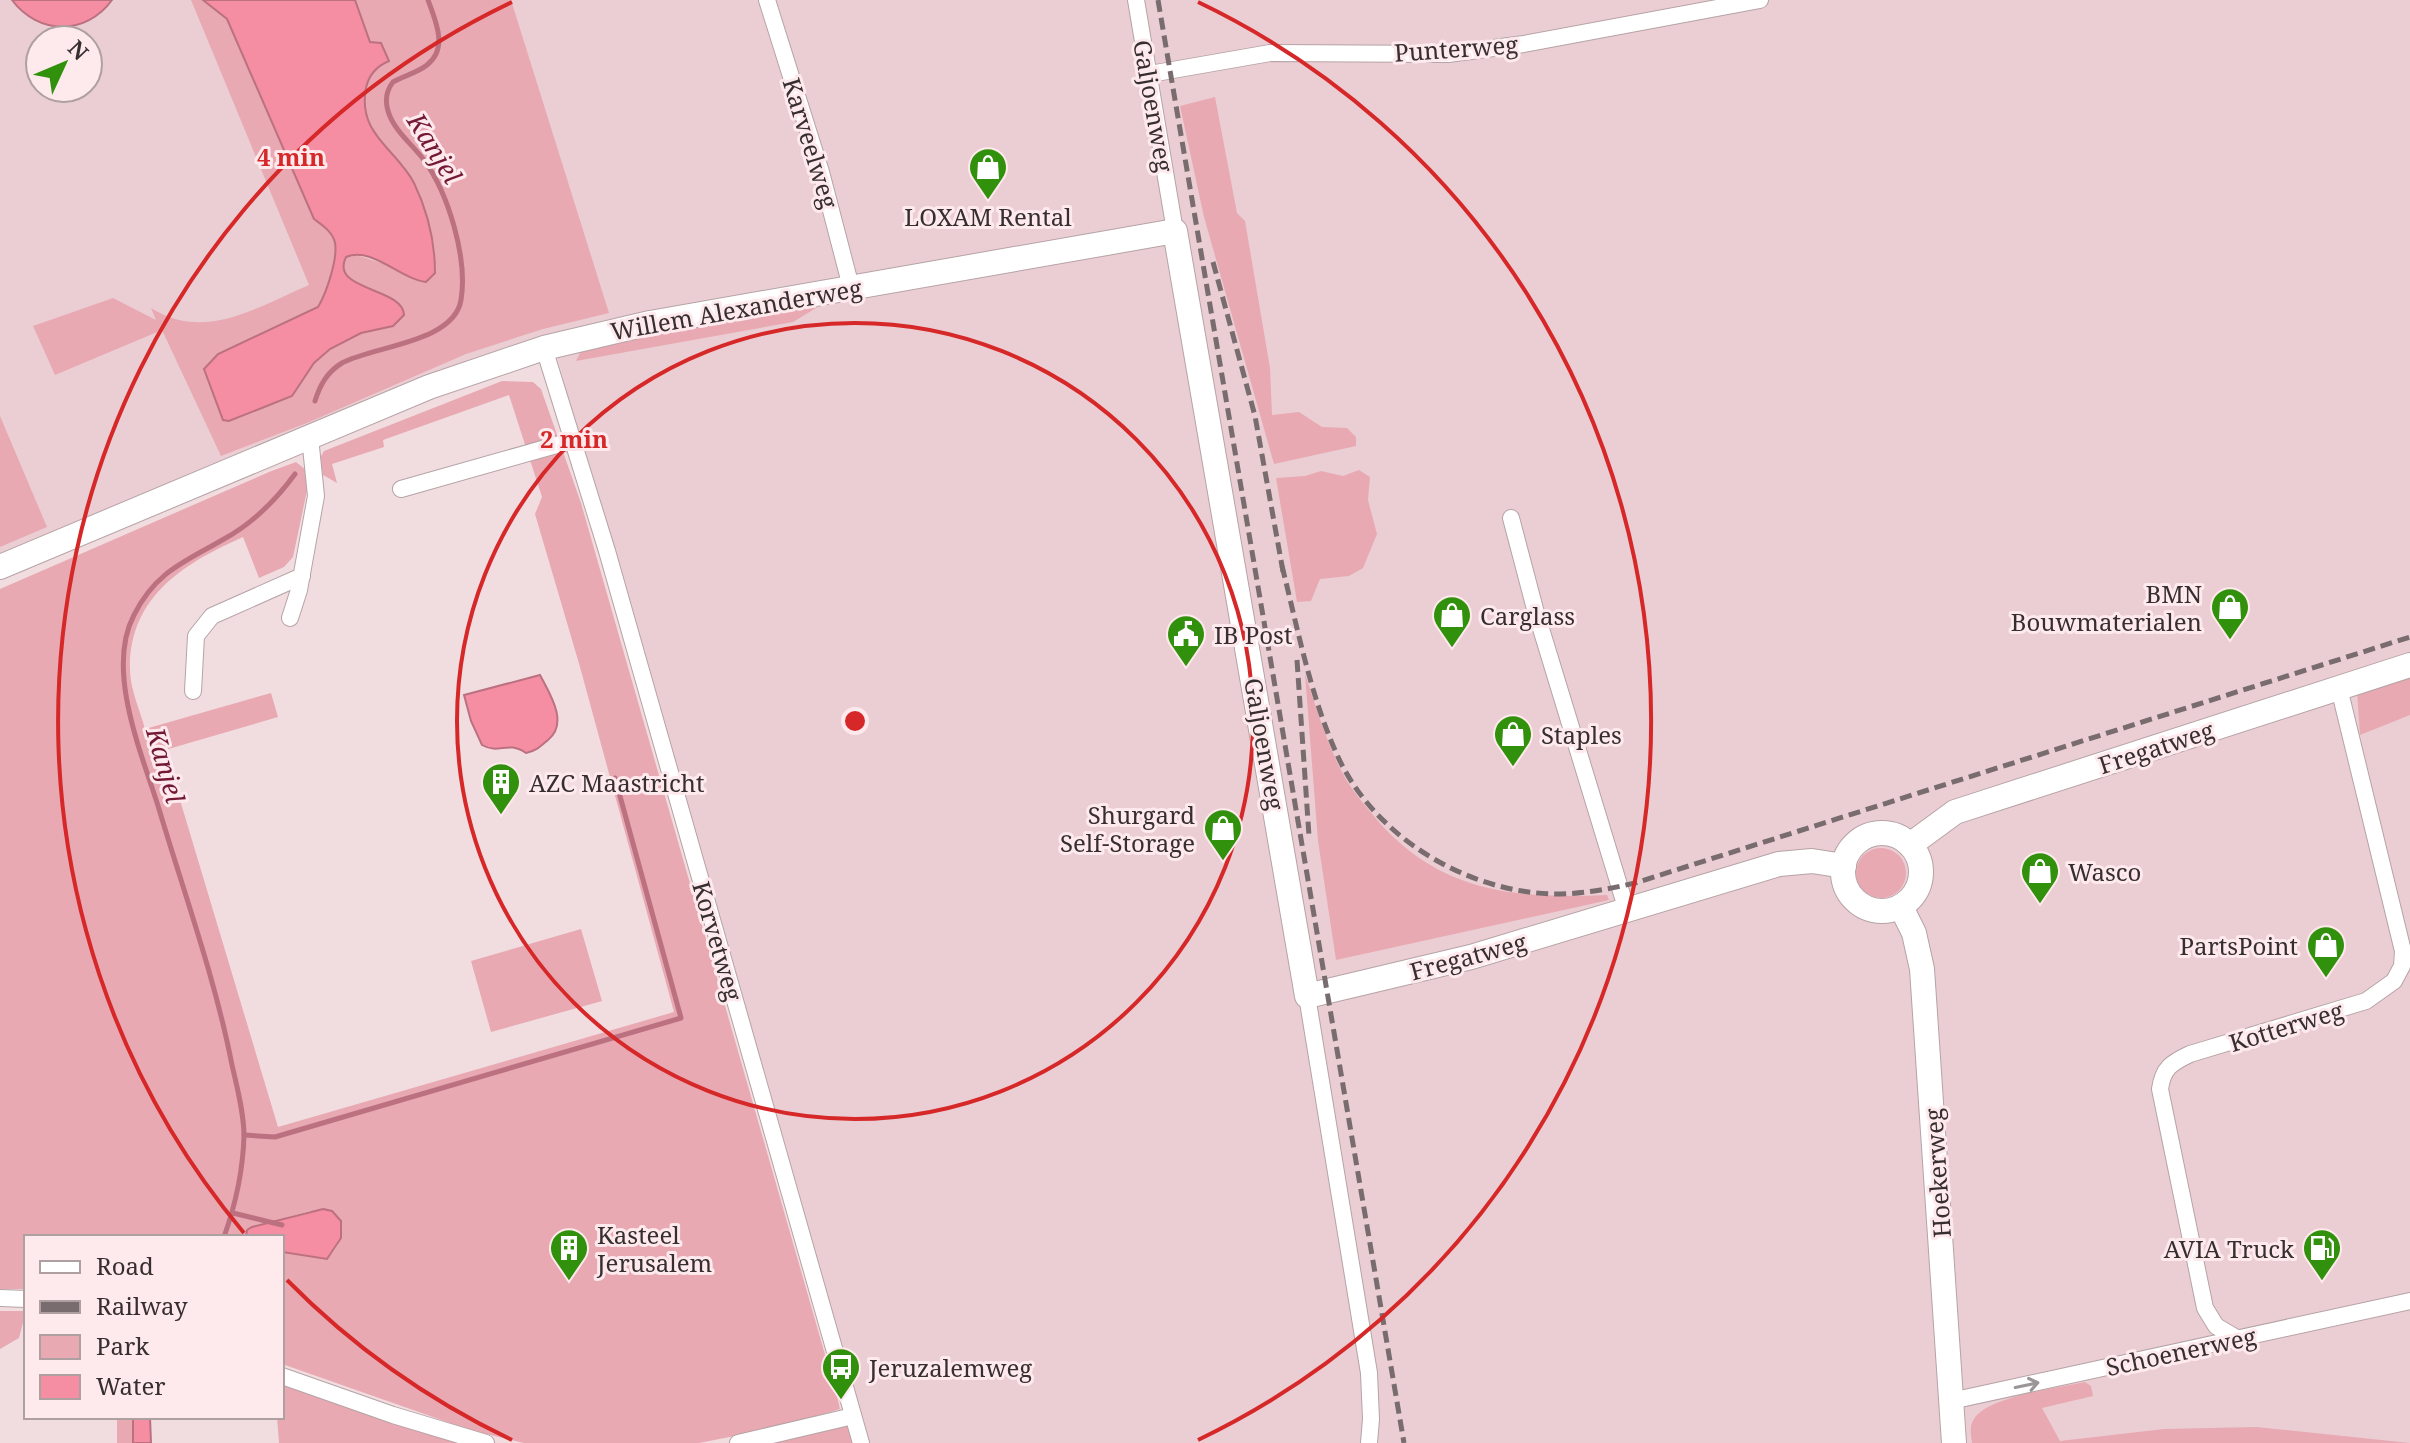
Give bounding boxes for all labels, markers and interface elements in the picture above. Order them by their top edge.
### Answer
north arrow [24,24,104,104]
street label: Punterweg [1393,27,1519,69]
text: N [62,33,96,66]
street label: Galjoenweg [1126,37,1182,175]
street label: Karveelweg [775,74,847,212]
water label: Kanjel [399,105,471,190]
text: 4 min [257,140,325,173]
shop icon: LOXAM Rental [967,146,1009,201]
place label: LOXAM Rental [904,200,1072,233]
street label: Willem Alexanderweg [608,271,864,347]
text: 2 min [540,422,608,455]
place label: BMN Bouwmaterialen [2011,577,2202,638]
shop icon: BMN Bouwmaterialen [2209,586,2251,641]
shop icon: Carglass [1431,594,1473,649]
place label: Carglass [1480,599,1575,632]
public building icon: IB Post [1165,613,1207,668]
place label: IB Post [1214,618,1292,651]
street label: Galjoenweg [1237,675,1293,813]
centre of rings [841,707,869,735]
shop icon: Staples [1492,713,1534,768]
street label: Fregatweg [2094,713,2218,781]
place label: Staples [1541,718,1622,751]
water label: Kanjel [138,722,194,807]
building icon: AZC Maastricht [480,761,522,816]
place label: AZC Maastricht [529,766,704,799]
place label: Shurgard Self-Storage [1060,798,1195,859]
shop icon: Shurgard Self-Storage [1202,807,1244,862]
shop icon: Wasco [2019,850,2061,905]
place label: Wasco [2068,855,2141,888]
street label: Korvetweg [685,877,751,1005]
shop icon: PartsPoint [2305,924,2347,979]
street label: Fregatweg [1406,925,1530,987]
place label: PartsPoint [2179,929,2298,962]
street label: Kotterweg [2225,993,2347,1059]
street label: Hoekerweg [1916,1107,1958,1239]
place label: Kasteel Jerusalem [596,1218,713,1279]
building icon: Kasteel Jerusalem [548,1227,590,1282]
fuel station icon: AVIA Truck [2301,1227,2343,1282]
place label: AVIA Truck [2164,1232,2295,1265]
legend [24,1235,284,1419]
text: Road [96,1249,154,1282]
text: Railway [96,1289,188,1322]
street label: Schoenerweg [2103,1319,2259,1383]
text: Park [96,1329,150,1362]
bus stop icon: Jeruzalemweg [820,1346,862,1401]
place label: Jeruzalemweg [868,1351,1032,1384]
text: Water [96,1369,166,1402]
one-way arrow [2014,1377,2040,1392]

